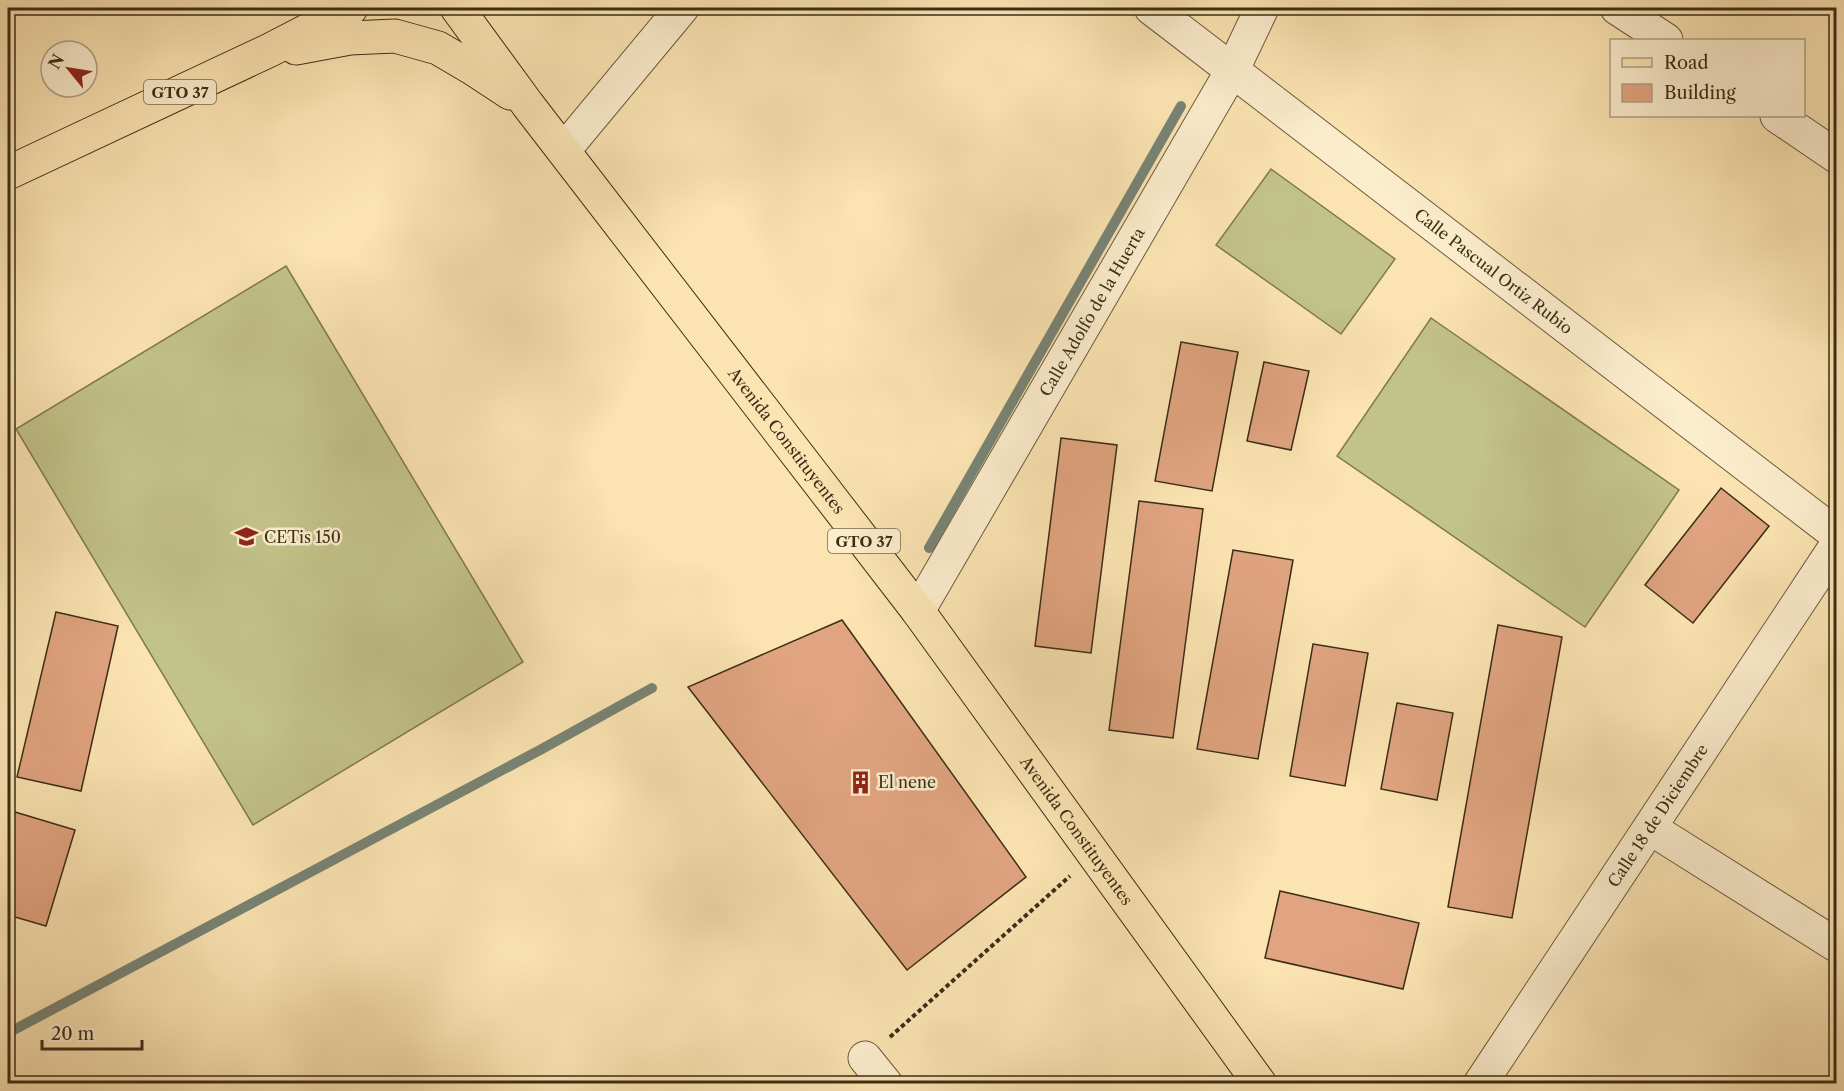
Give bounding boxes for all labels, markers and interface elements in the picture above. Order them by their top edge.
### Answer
north arrow [39,39,99,99]
legend [1610,39,1805,117]
text: N [44,50,68,73]
text: Road [1664,52,1709,74]
road number: GTO 37 [144,80,216,104]
text: Building [1664,82,1736,104]
street label: Calle Pascual Ortiz Rubio [1411,204,1577,338]
street label: Calle Adolfo de la Huerta [1035,223,1149,400]
street label: Avenida Constituyentes [723,363,849,518]
school or university icon: CETis 150 [233,524,259,550]
place label: CETis 150 [264,527,341,547]
road number: GTO 37 [828,529,900,553]
street label: Calle 18 de Diciembre [1603,740,1712,891]
street label: Avenida Constituyentes [1016,751,1137,909]
building icon: El nene [847,769,873,795]
place label: El nene [878,772,936,792]
scale bar [42,1013,142,1051]
text: 20 m [51,1023,95,1045]

